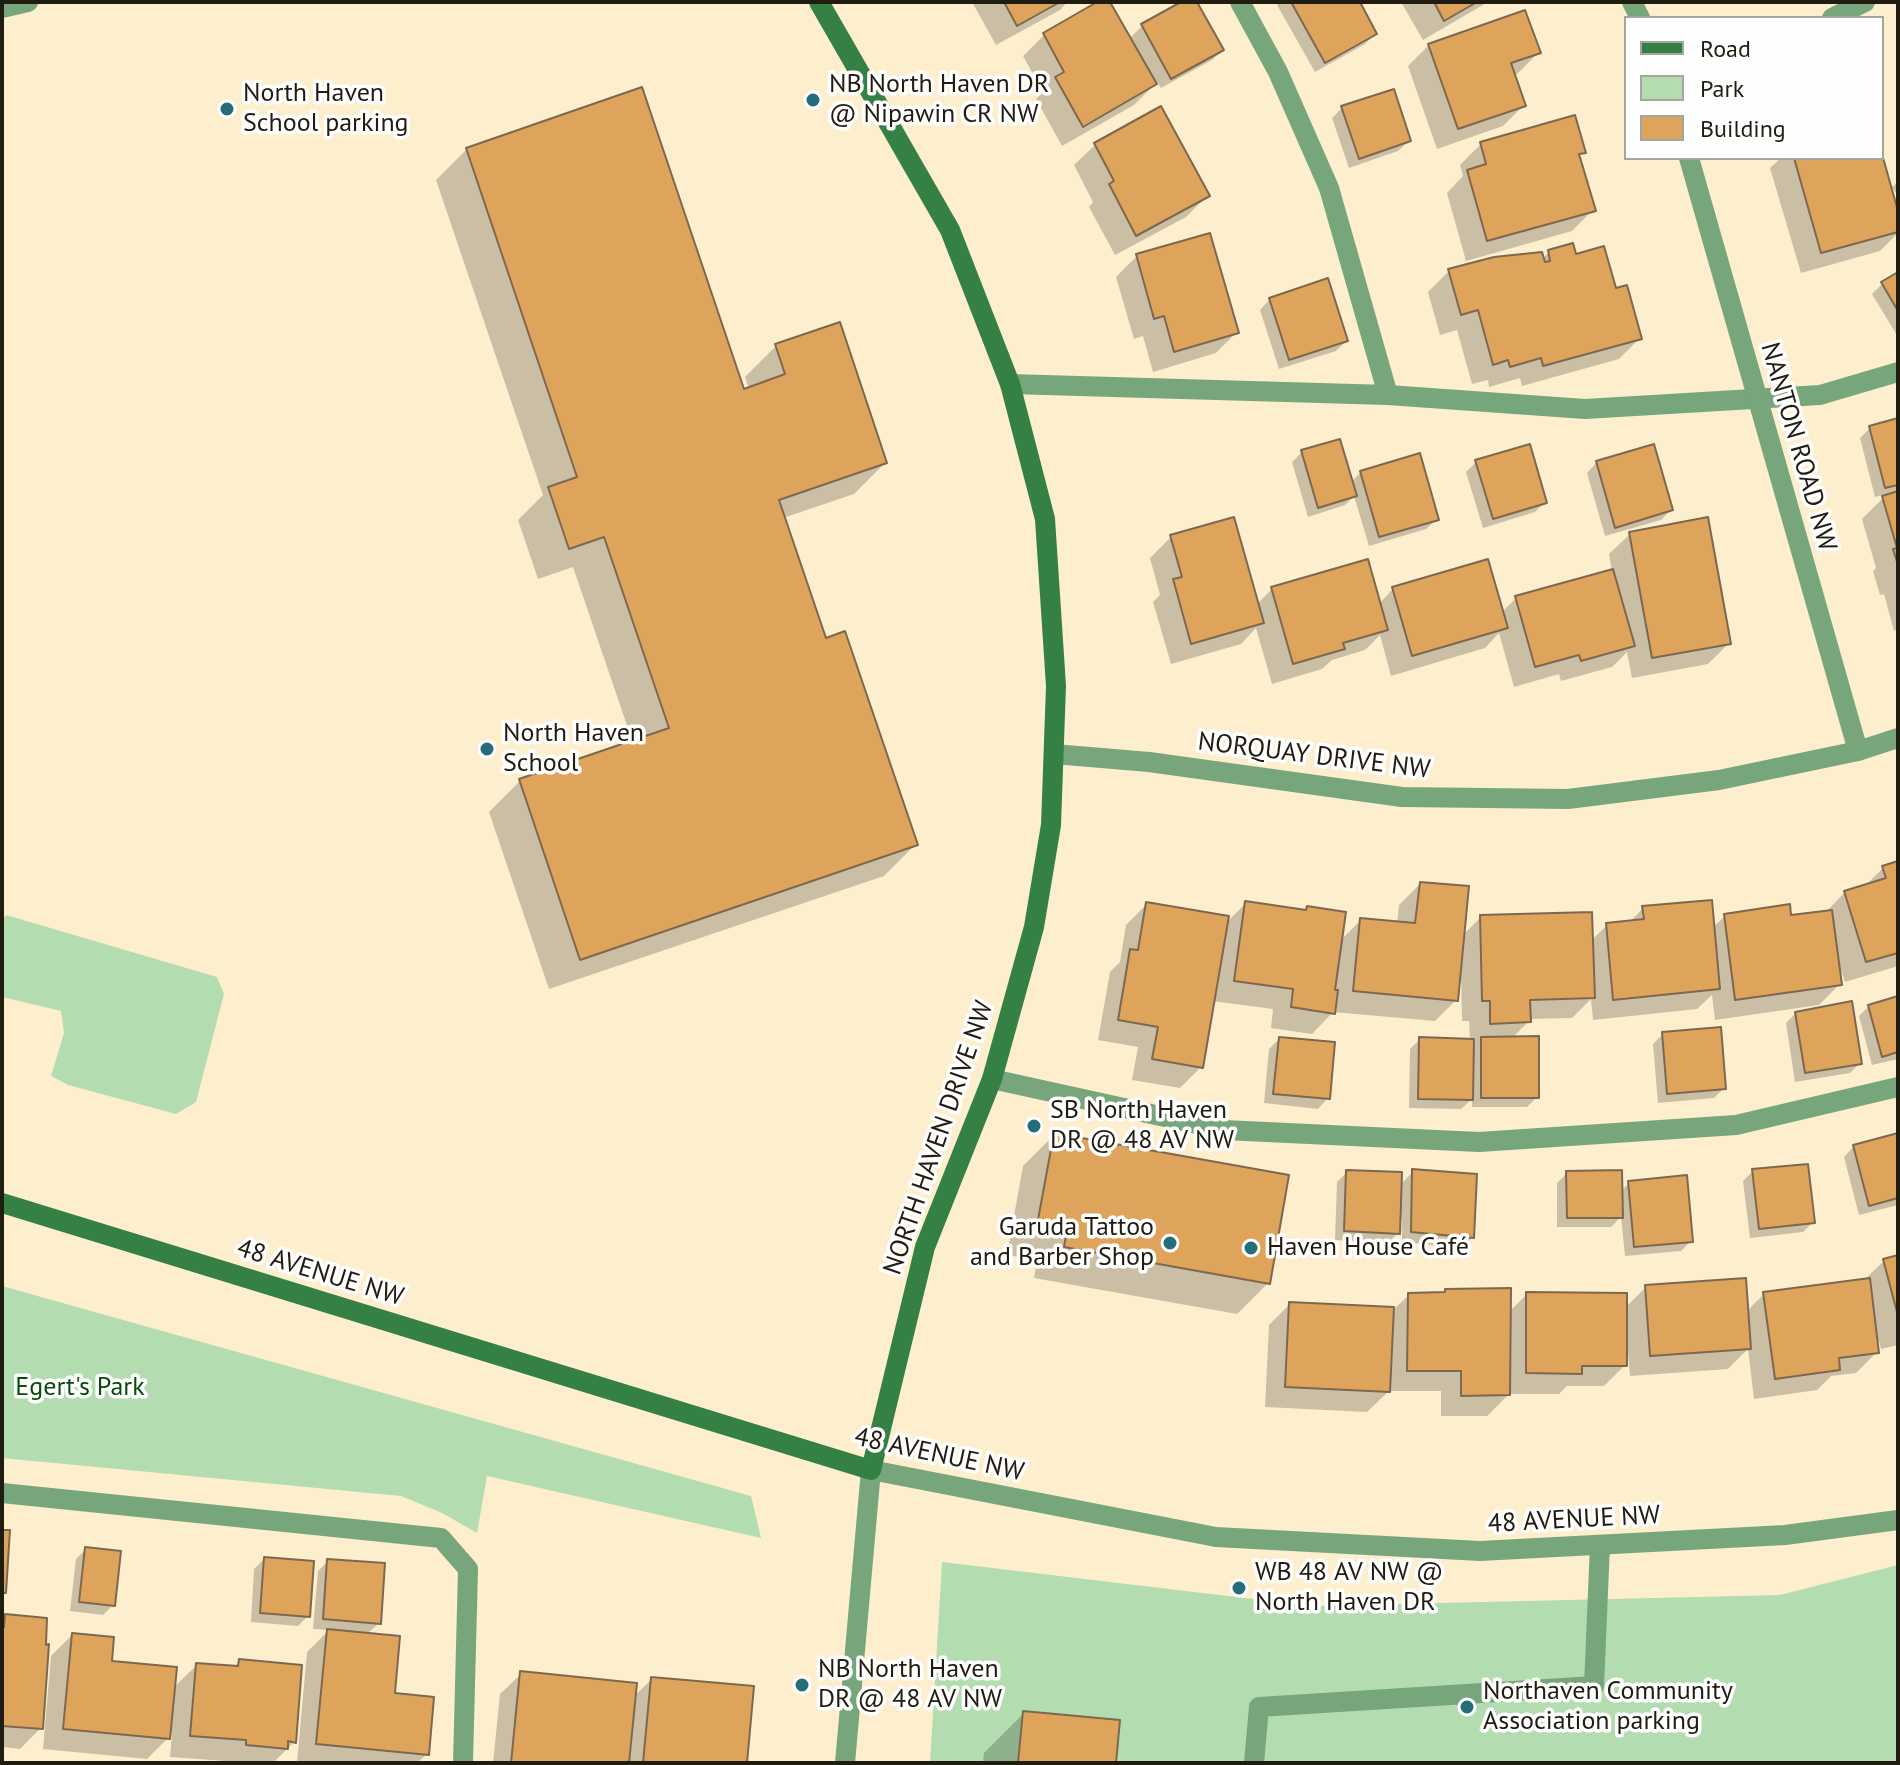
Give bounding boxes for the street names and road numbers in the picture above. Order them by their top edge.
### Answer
street label: NANTON ROAD NW [1753,339,1843,555]
street label: NORQUAY DRIVE NW [1196,726,1432,786]
street label: NORTH HAVEN DRIVE NW [877,997,1001,1279]
street label: 48 AVENUE NW [233,1233,407,1313]
street label: 48 AVENUE NW [851,1422,1027,1488]
street label: 48 AVENUE NW [1487,1500,1661,1540]

